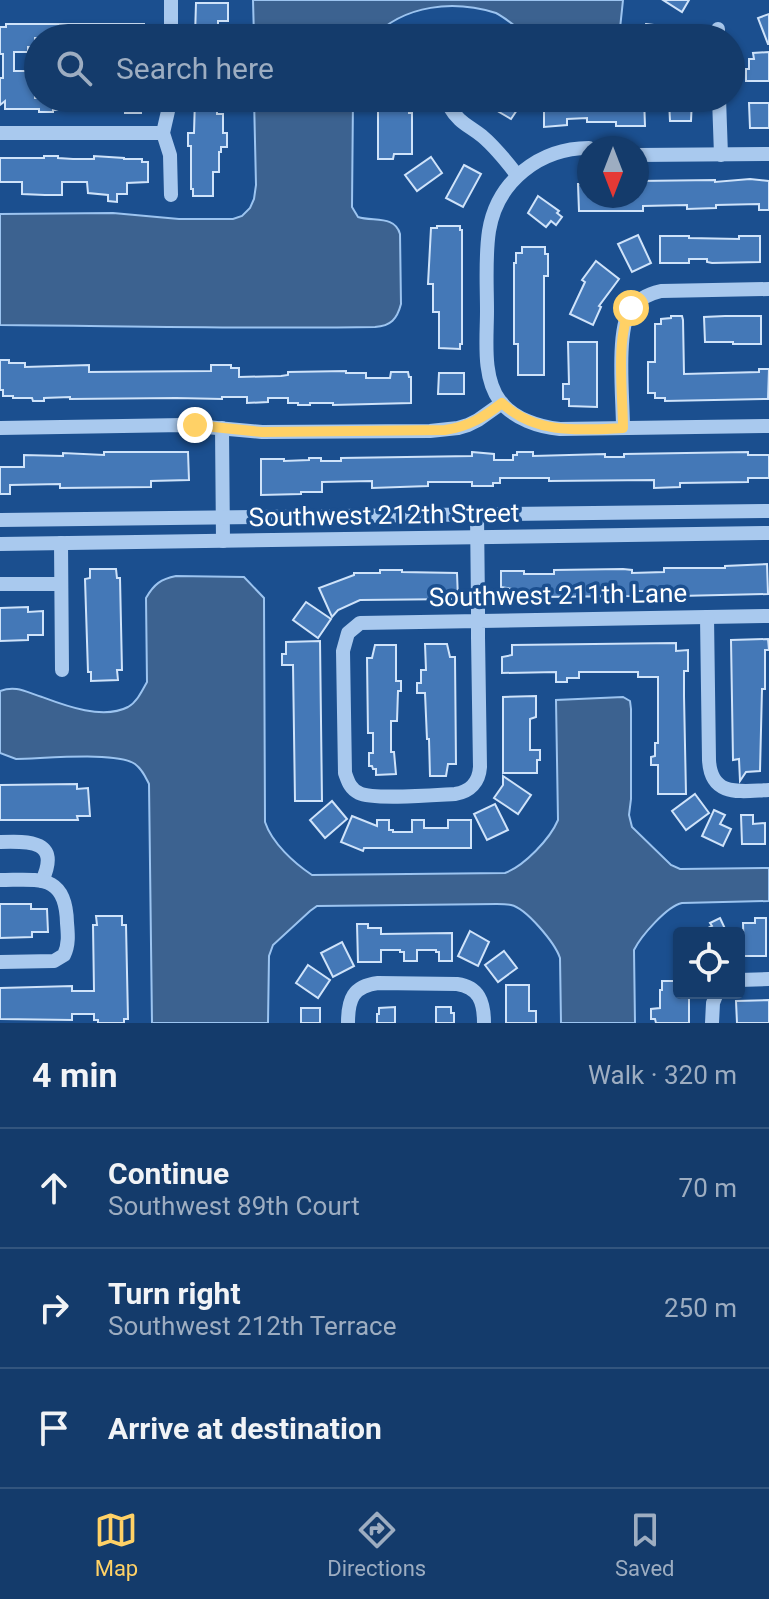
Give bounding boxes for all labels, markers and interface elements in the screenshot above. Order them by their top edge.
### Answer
search box [24,24,745,112]
icon: search [52,46,96,90]
text: Search here [116,51,274,86]
north arrow [577,136,649,208]
route start [613,290,649,326]
route end [177,407,213,443]
street label: Southwest 212th Street [248,498,520,532]
street label: Southwest 211th Lane [428,578,688,612]
map controls [673,927,745,999]
button: locate [673,927,745,999]
text: 4 min [32,1055,117,1095]
text: Walk · 320 m [588,1060,737,1090]
text: Continue [108,1156,229,1191]
icon: ahead [32,1166,76,1210]
text: 70 m [679,1173,737,1203]
text: Southwest 89th Court [108,1191,360,1221]
text: Turn right [108,1276,241,1311]
icon: right [32,1286,76,1330]
text: 250 m [664,1293,737,1323]
text: Southwest 212th Terrace [108,1311,396,1341]
icon: arrive [32,1406,76,1450]
text: Arrive at destination [108,1411,382,1446]
tab: Map [94,1508,138,1581]
tab: Directions [327,1508,426,1581]
tab: Saved [615,1508,675,1581]

